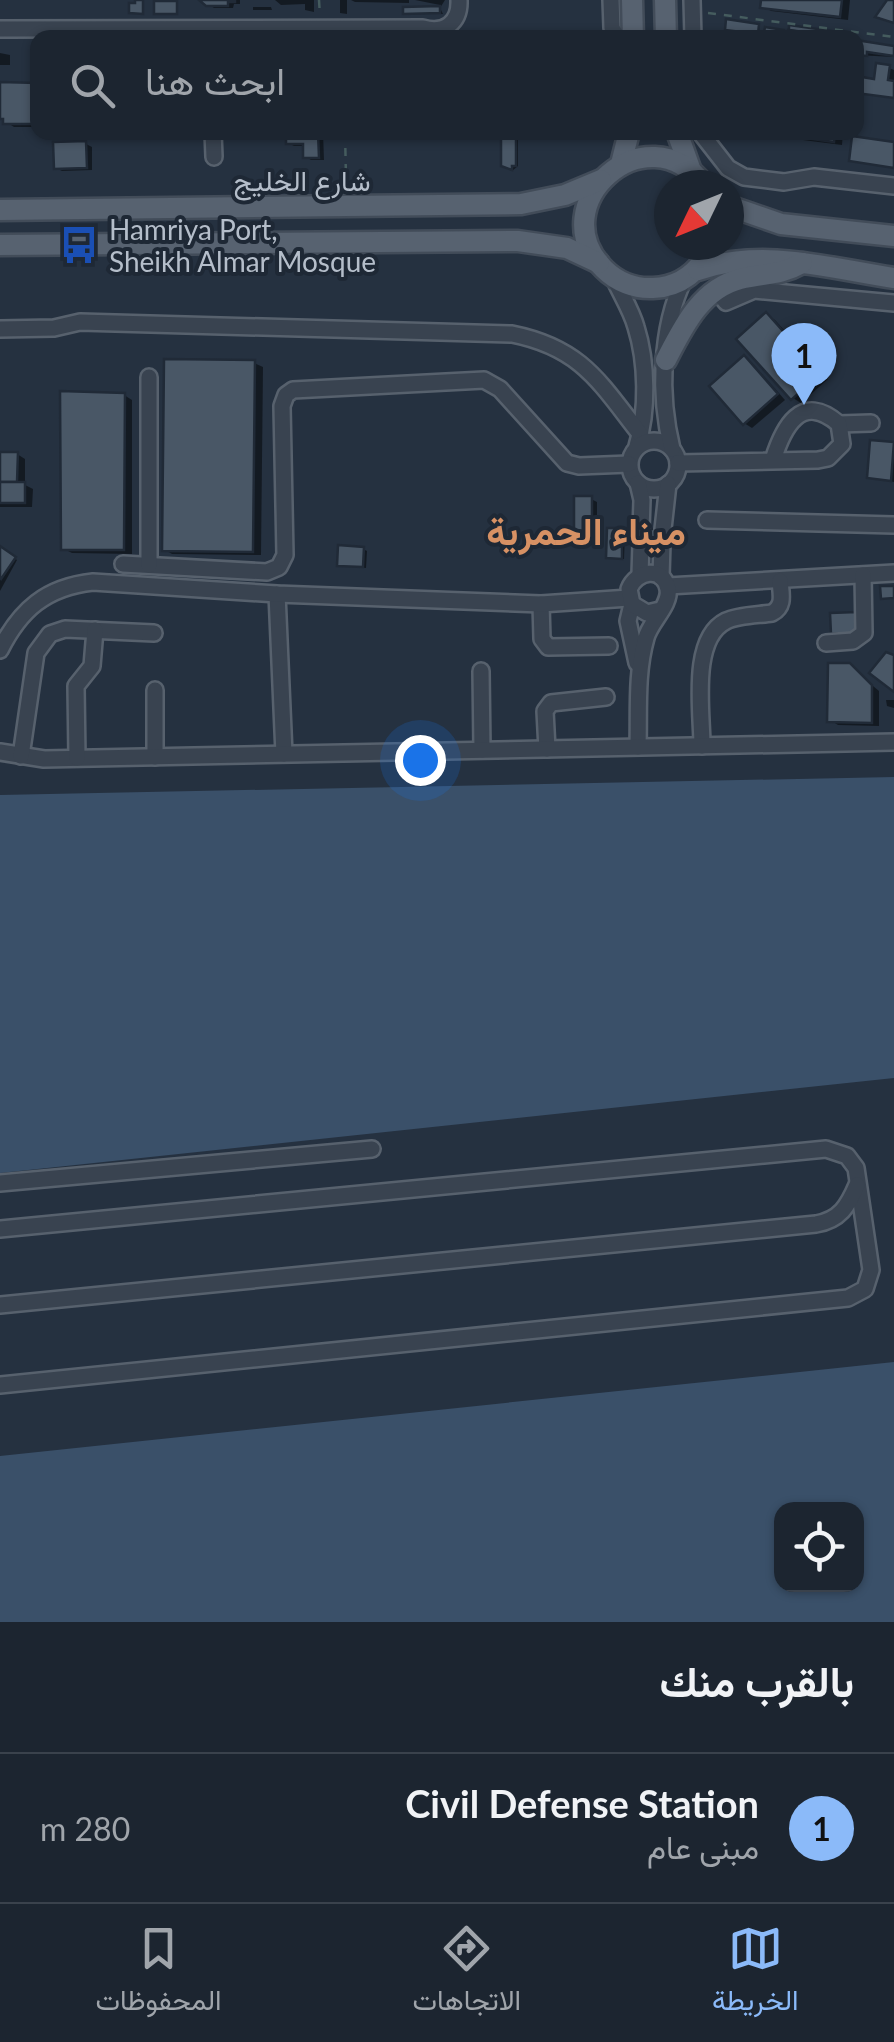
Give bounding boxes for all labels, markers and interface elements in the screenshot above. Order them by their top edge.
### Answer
search box [30,30,864,140]
text: ابحث هنا [145,57,285,103]
icon: search [65,58,120,113]
street label: شارع الخليج [234,163,370,201]
north arrow [654,170,744,260]
place label: Hamriya Port, Sheikh Almar Mosque [109,212,376,278]
bus stop icon: Hamriya Port, Sheikh Almar Mosque [58,224,100,266]
pin: 1 [772,322,836,405]
district label: ميناء الحمرية [486,507,686,556]
your location [395,735,446,786]
map controls [774,1502,864,1592]
button: locate [774,1502,864,1592]
text: بالقرب منك [659,1656,854,1706]
text: Civil Defense Station [405,1780,759,1826]
text: 280 m [40,1809,130,1848]
text: 1 [812,1809,831,1848]
text: مبنى عام [647,1827,759,1866]
tab: المحفوظات [95,1921,222,2025]
tab: الاتجاهات [412,1921,521,2025]
tab: الخريطة [712,1921,799,2025]

